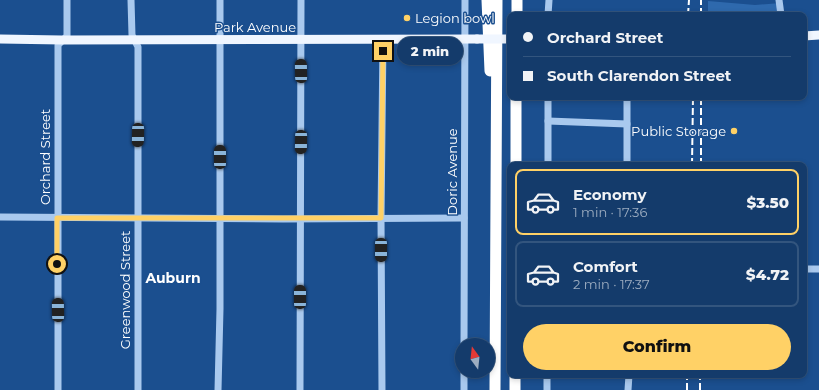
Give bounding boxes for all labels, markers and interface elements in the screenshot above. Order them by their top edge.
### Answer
place label: Legion bowl [415,10,495,26]
marker: Legion bowl [402,13,412,23]
street label: Park Avenue [214,19,296,35]
text: Orchard Street [547,28,663,47]
callout: 2 min [397,37,463,65]
route end [374,42,392,60]
text: 2 min [411,43,449,59]
car [295,59,307,83]
text: South Clarendon Street [547,66,731,85]
street label: Orchard Street [37,109,53,205]
car [132,123,144,147]
place label: Public Storage [631,123,726,139]
marker: Public Storage [729,126,739,136]
street label: Doric Avenue [444,128,460,216]
car [295,130,307,154]
car [214,145,226,169]
icon: car [525,184,561,220]
text: Economy [573,185,646,204]
text: $3.50 [747,193,789,212]
text: 1 min · 17:36 [573,204,647,220]
street label: Greenwood Street [117,231,133,349]
car [375,238,387,262]
route start [48,255,66,273]
icon: car [525,256,561,292]
text: Comfort [573,257,638,276]
text: $4.72 [746,265,789,284]
district label: Auburn [144,269,201,287]
text: 2 min · 17:37 [573,276,650,292]
car [294,285,306,309]
car [52,298,64,322]
button: Confirm [523,324,791,370]
north arrow [455,338,495,378]
map controls [455,338,495,378]

